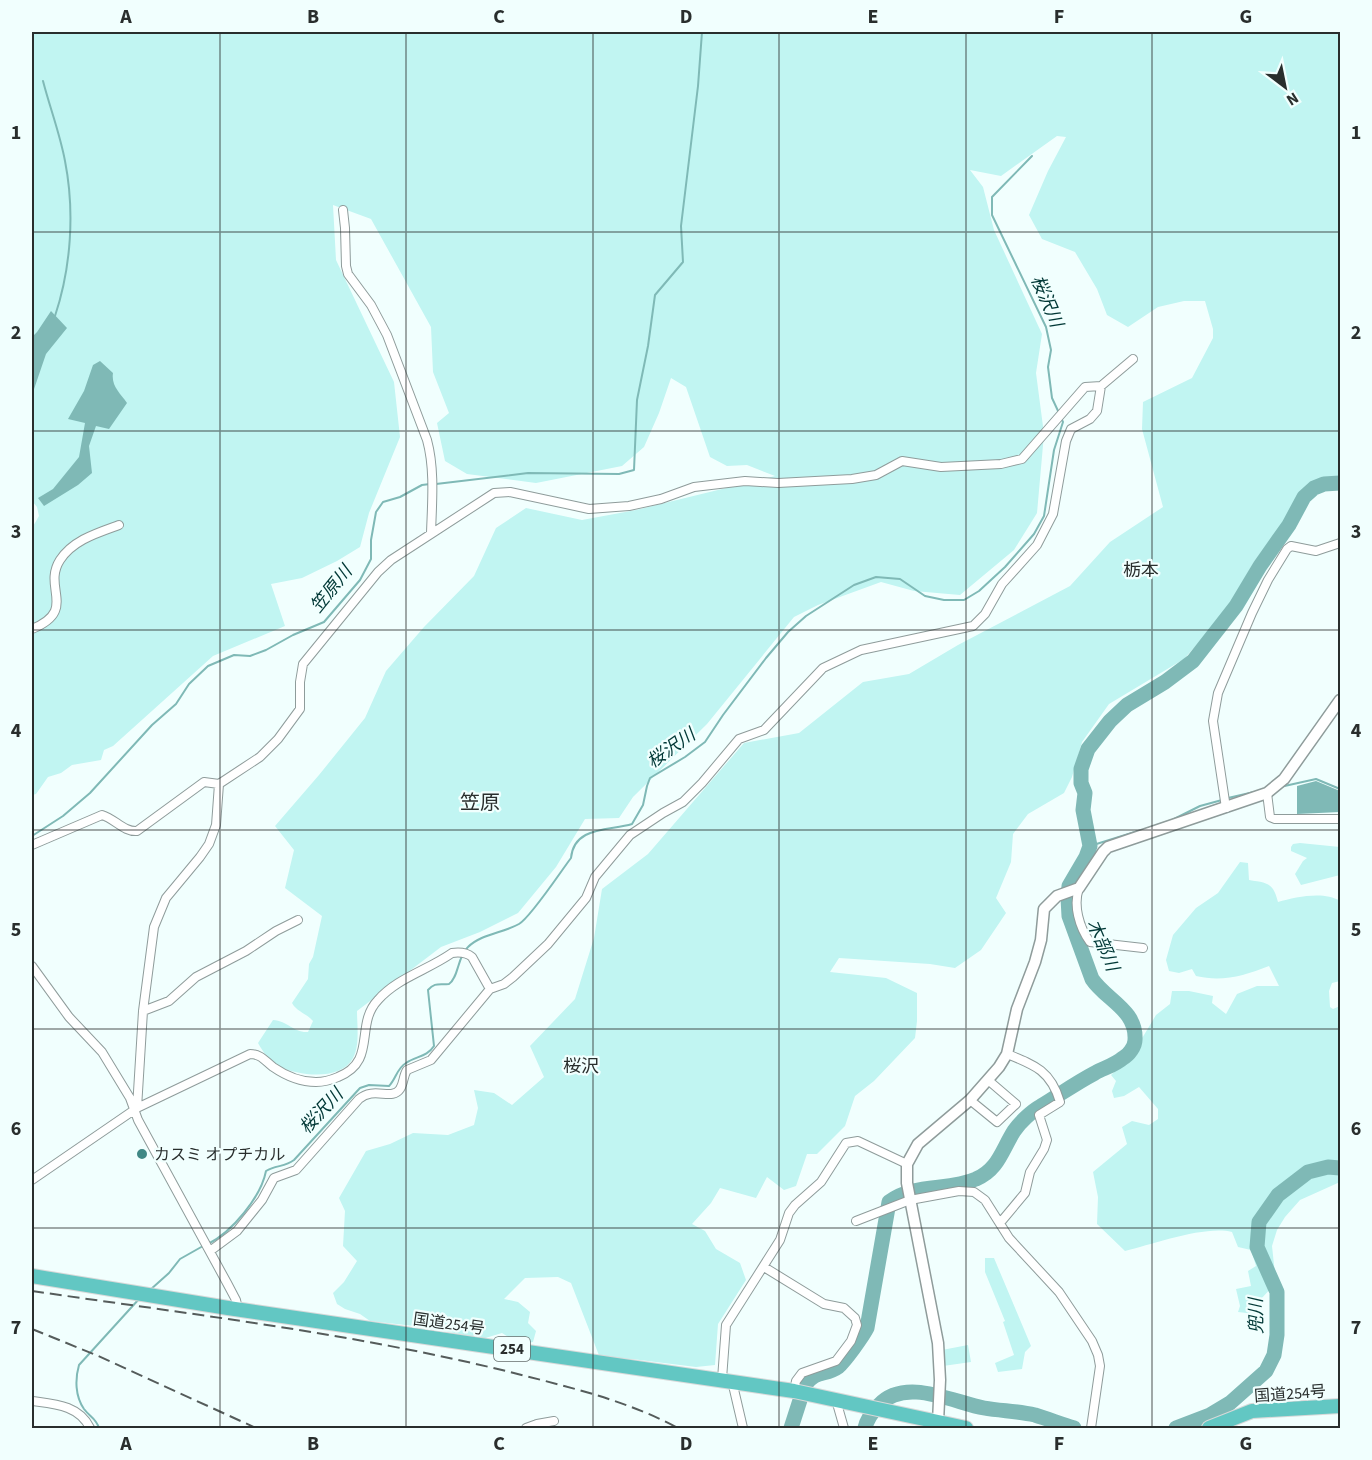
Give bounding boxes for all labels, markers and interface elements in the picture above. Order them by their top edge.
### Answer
text: A [119,3,132,31]
text: B [307,3,319,31]
text: C [493,3,505,31]
text: D [680,3,692,31]
text: E [868,3,878,31]
text: F [1054,3,1064,31]
text: G [1240,3,1252,31]
north arrow [1255,57,1315,117]
text: N [1282,87,1303,111]
text: 1 [11,119,21,147]
text: 1 [1351,119,1361,147]
water label: 桜沢川 [1024,271,1069,333]
text: 2 [11,319,21,347]
text: 2 [1351,319,1361,347]
text: 3 [11,518,21,546]
text: 3 [1351,518,1361,546]
district label: 栃本 [1123,558,1159,583]
water label: 笠原川 [305,559,359,618]
text: 4 [11,717,22,745]
text: 4 [1351,717,1362,745]
water label: 桜沢川 [642,722,702,774]
district label: 笠原 [460,789,500,817]
water label: 木部川 [1080,915,1125,977]
text: 5 [11,916,21,944]
text: 5 [1351,916,1361,944]
district label: 桜沢 [563,1054,599,1079]
water label: 桜沢川 [294,1082,350,1140]
text: 6 [11,1115,21,1143]
text: 6 [1351,1115,1361,1143]
place label: カスミ オプチカル [154,1144,285,1166]
marker: カスミ オプチカル [135,1147,149,1161]
water label: 兜川 [1244,1296,1269,1334]
street label: 国道254号 [412,1308,486,1340]
text: 7 [11,1314,21,1342]
text: 7 [1351,1314,1361,1342]
road number: 254 [494,1337,530,1361]
street label: 国道254号 [1253,1381,1327,1407]
text: A [119,1430,132,1458]
text: B [307,1430,319,1458]
text: C [493,1430,505,1458]
text: D [680,1430,692,1458]
text: E [868,1430,878,1458]
text: F [1054,1430,1064,1458]
text: G [1240,1430,1252,1458]

